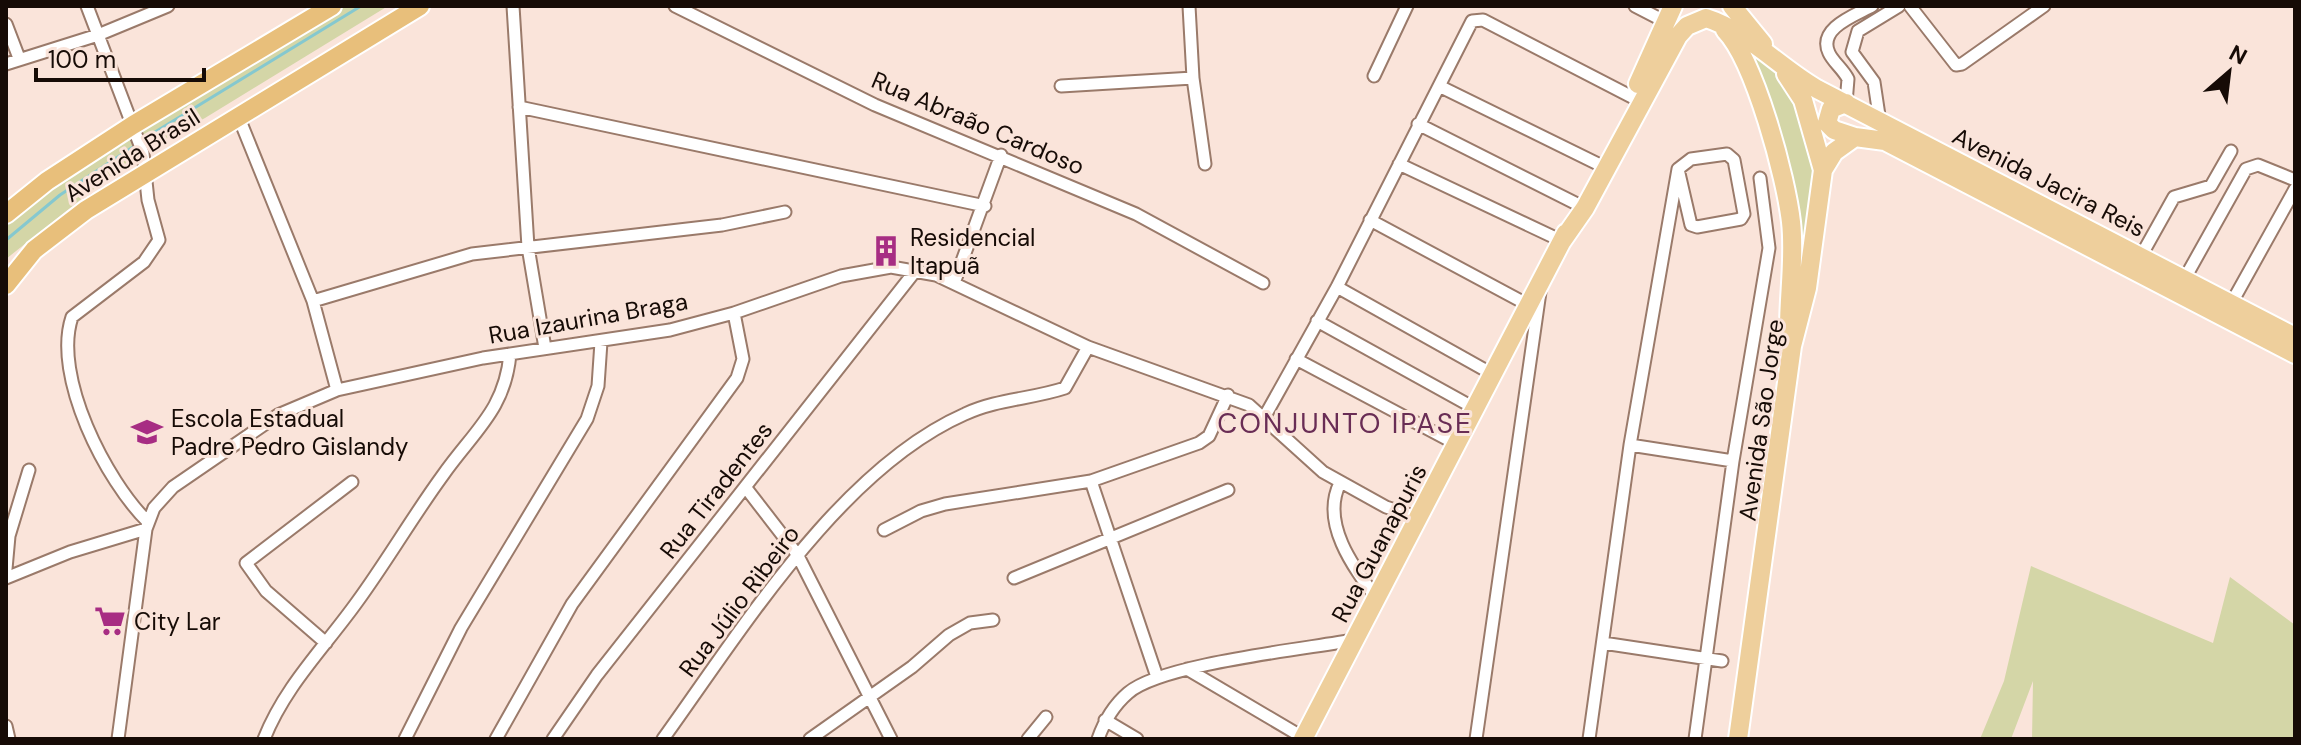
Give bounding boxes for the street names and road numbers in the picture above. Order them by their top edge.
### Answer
street label: Rua Abraão Cardoso [867,64,1089,182]
street label: Avenida Brasil [58,101,206,209]
street label: Avenida Jacira Reis [1947,120,2151,244]
street label: Rua Izaurina Braga [486,285,690,351]
street label: Avenida São Jorge [1731,317,1791,523]
street label: Rua Tiradentes [653,415,779,565]
street label: Rua Guanapuris [1324,459,1434,627]
street label: Rua Júlio Ribeiro [672,519,806,683]

